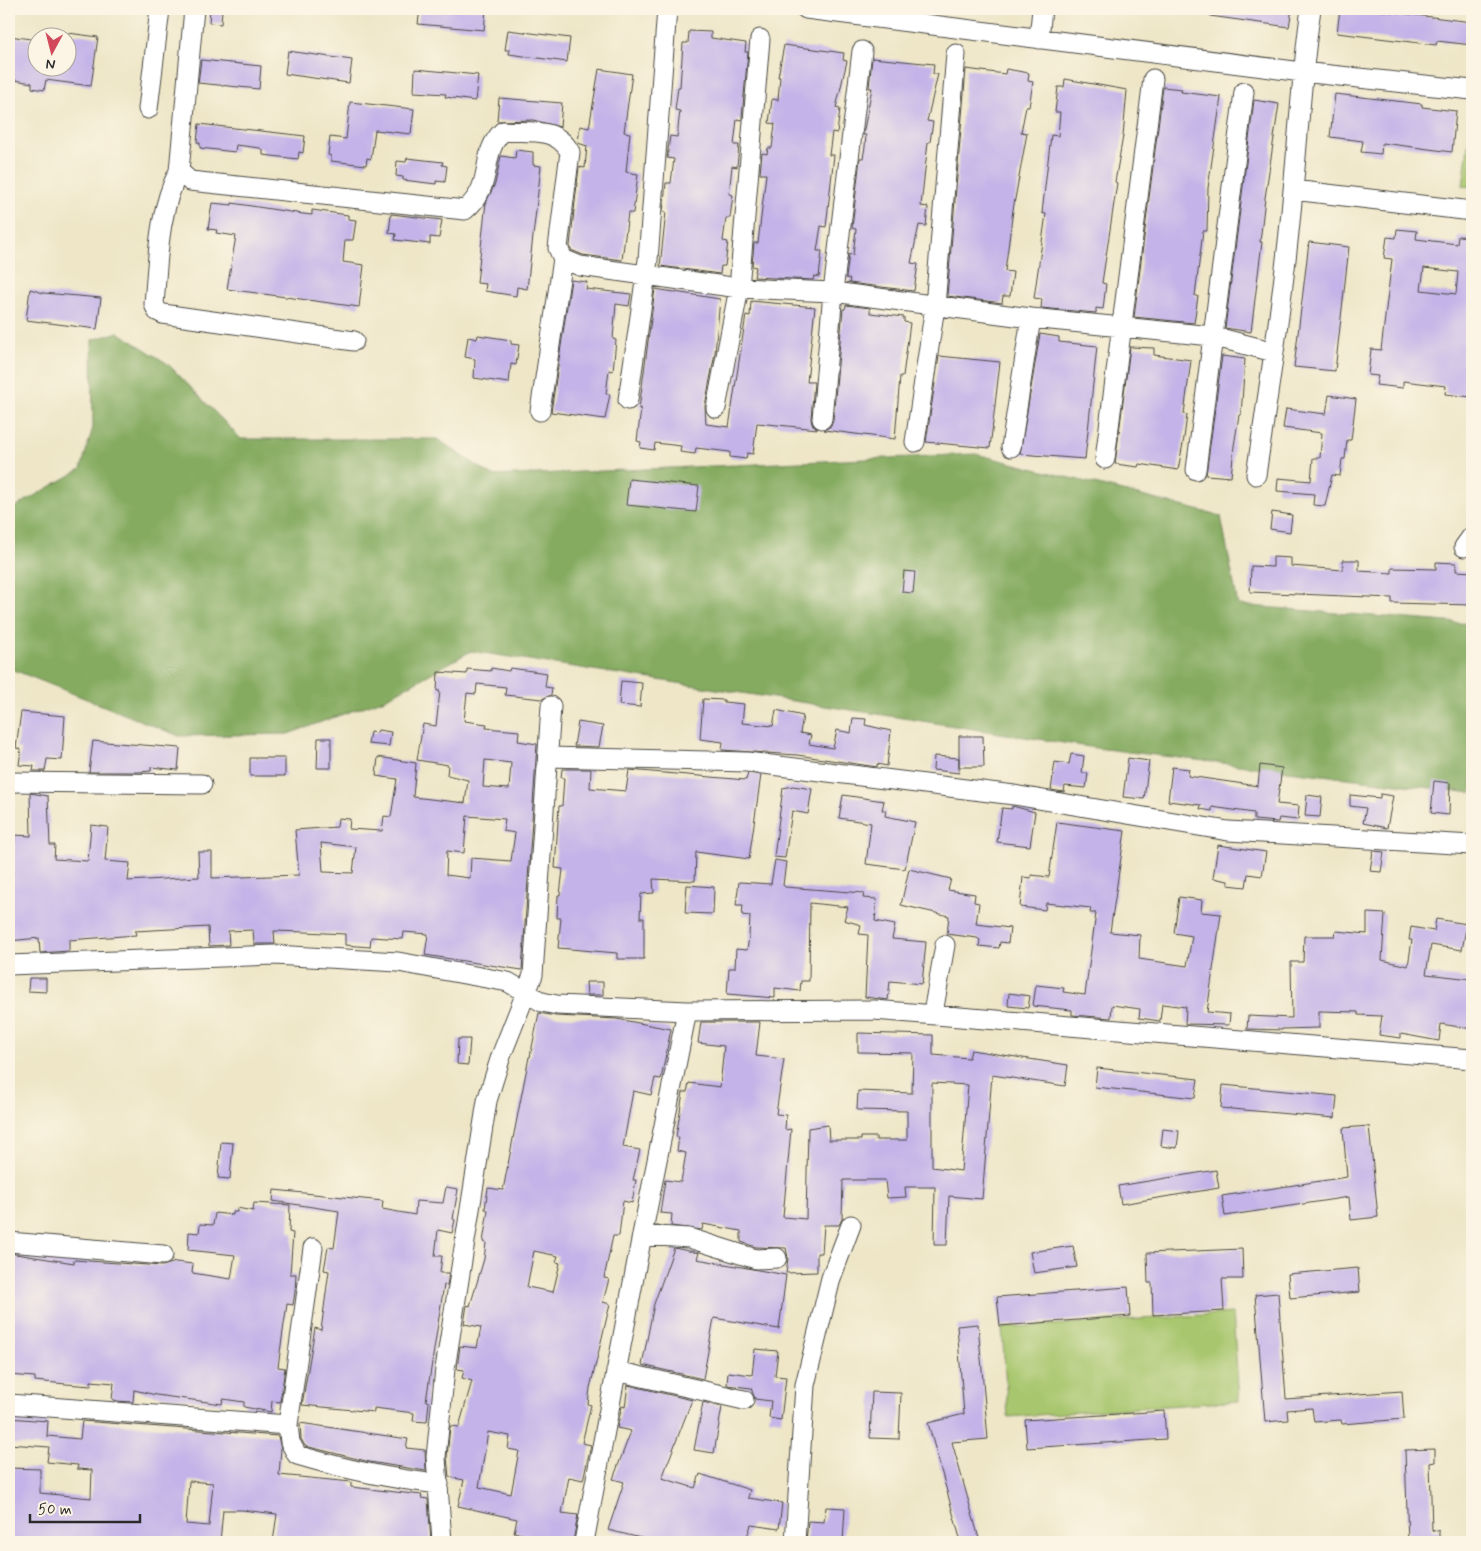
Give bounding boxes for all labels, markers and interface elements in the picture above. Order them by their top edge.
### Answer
north arrow [28,28,78,78]
text: N [45,54,56,73]
scale bar [30,1491,140,1523]
text: 50 m [38,1500,72,1520]

